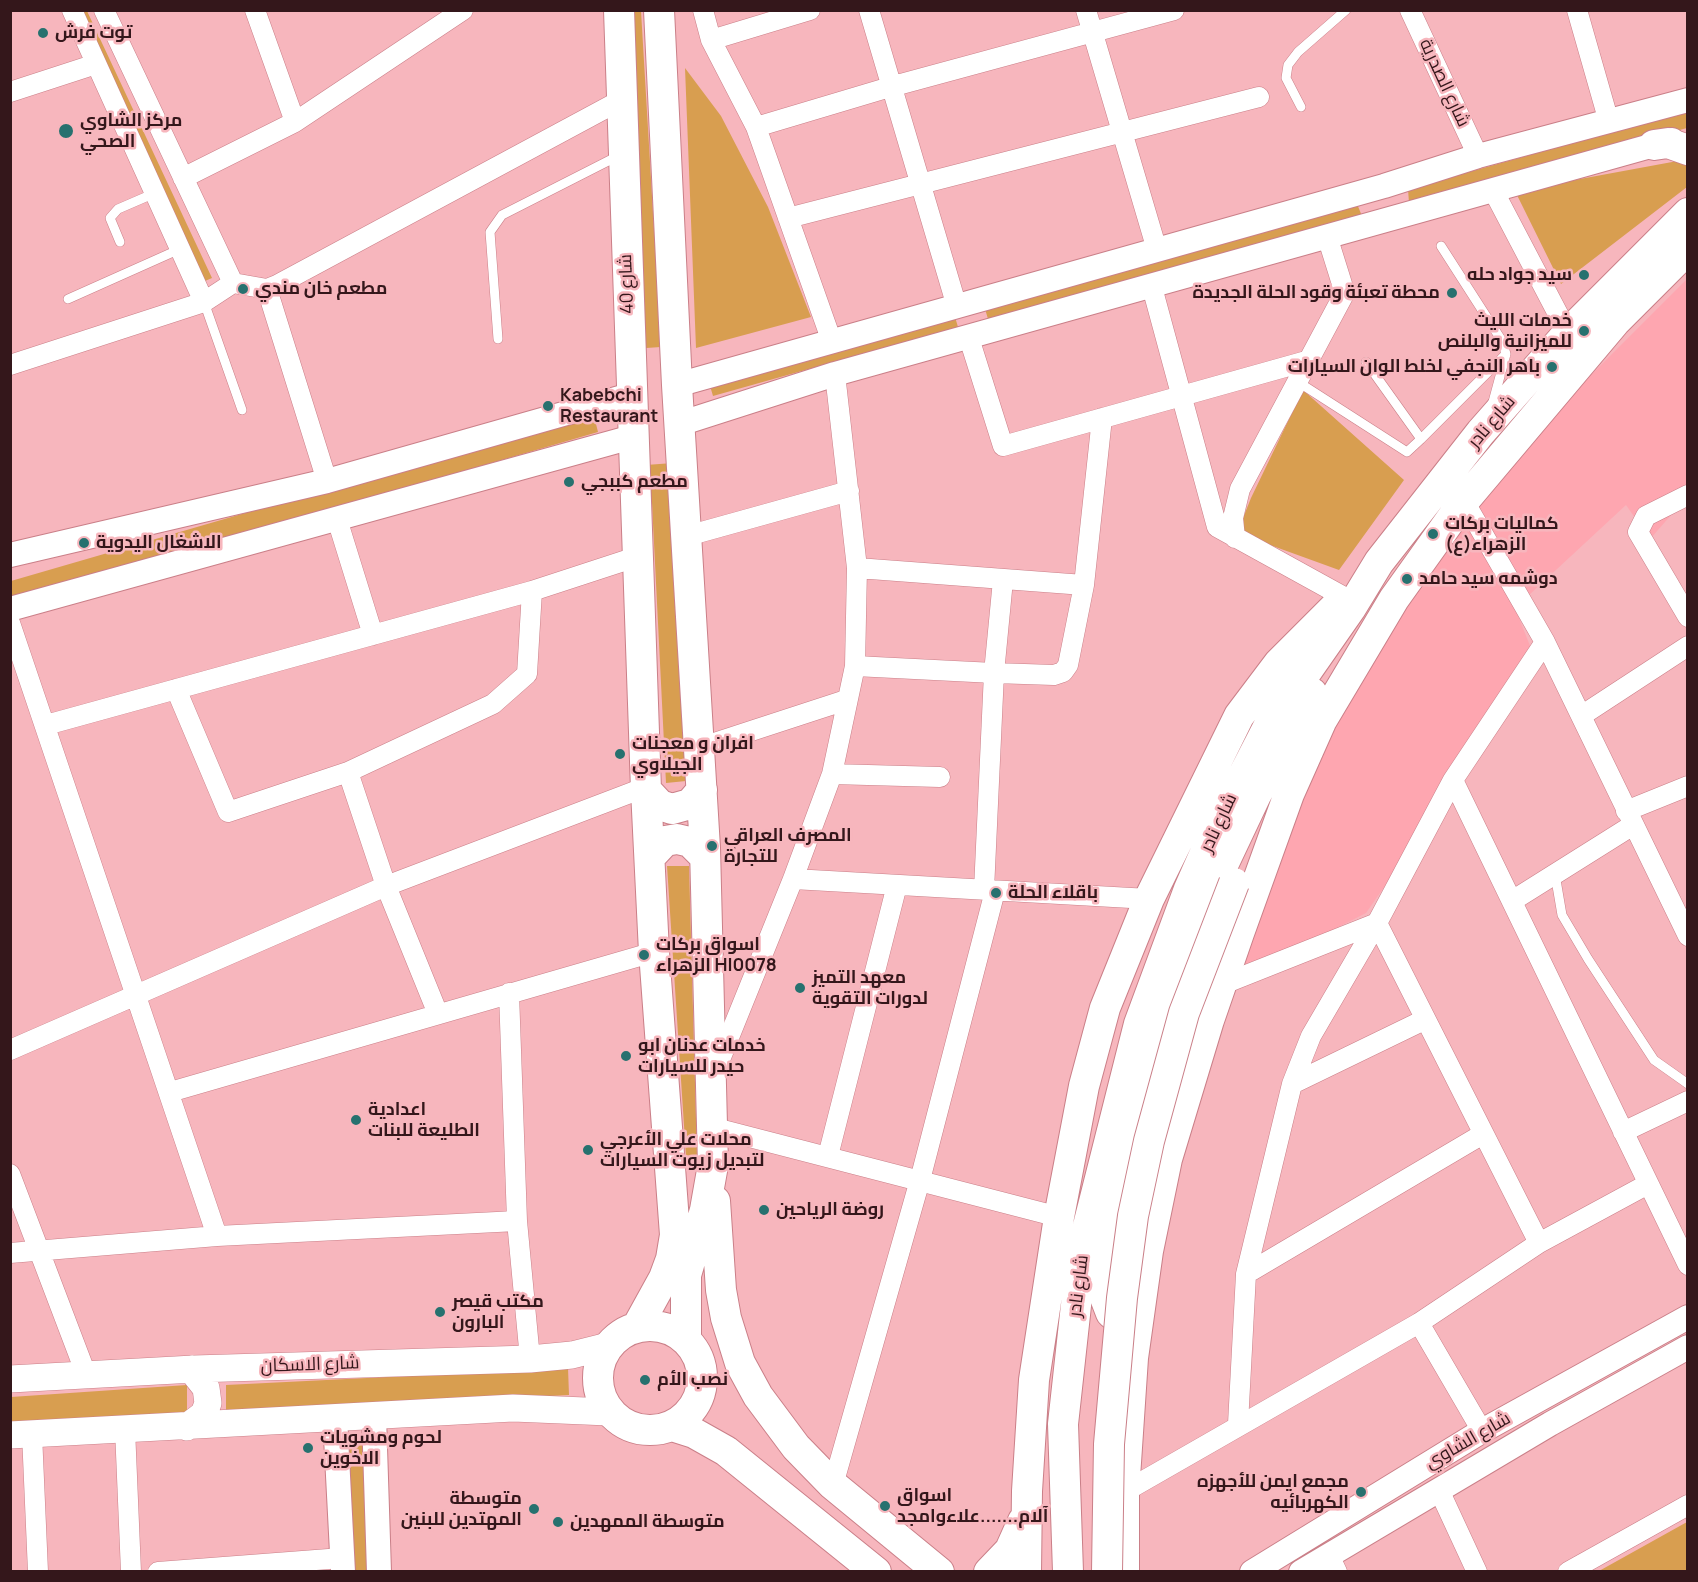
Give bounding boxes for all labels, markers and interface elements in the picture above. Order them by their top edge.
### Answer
place label: توت فرش [55,22,132,44]
marker: توت فرش [36,26,50,40]
street label: شارع الصدرية [1414,36,1474,130]
place label: مركز الشاوي الصحي [80,110,182,152]
marker: مركز الشاوي الصحي [57,122,75,140]
street label: شارع 40 [615,254,639,314]
place label: سيد جواد حله [1467,264,1572,286]
marker: سيد جواد حله [1577,268,1591,282]
place label: مطعم خان مندي [255,278,387,300]
marker: مطعم خان مندي [236,282,250,296]
place label: محطة تعبئة وقود الحلة الجديدة [1193,282,1440,304]
marker: محطة تعبئة وقود الحلة الجديدة [1445,286,1459,300]
place label: خدمات الليث للميزانية والبلنص [1438,310,1572,352]
marker: خدمات الليث للميزانية والبلنص [1577,324,1591,338]
place label: باهر النجفي لخلط الوان السيارات [1288,356,1540,378]
marker: باهر النجفي لخلط الوان السيارات [1545,360,1559,374]
place label: Kabebchi Restaurant [560,385,658,428]
street label: شارع نادر [1464,391,1520,453]
marker: Kabebchi Restaurant [541,399,555,413]
place label: مطعم كببجي [581,471,688,493]
marker: مطعم كببجي [562,475,576,489]
place label: كماليات بركات الزهراء(ع) [1445,513,1559,556]
marker: كماليات بركات الزهراء(ع) [1426,527,1440,541]
place label: الاشغال اليدوية [96,532,222,554]
marker: الاشغال اليدوية [77,536,91,550]
place label: دوشمه سيد حامد [1419,568,1558,590]
marker: دوشمه سيد حامد [1400,572,1414,586]
place label: افران و معجنات الجيلاوي [632,733,754,776]
marker: افران و معجنات الجيلاوي [613,747,627,761]
street label: شارع نادر [1196,790,1242,856]
place label: المصرف العراقي للتجارة [724,825,852,868]
marker: المصرف العراقي للتجارة [705,839,719,853]
place label: باقلاء الحلة [1008,882,1098,904]
marker: باقلاء الحلة [989,886,1003,900]
place label: اسواق بركات الزهراء Hl0078 [656,934,777,976]
marker: اسواق بركات الزهراء Hl0078 [637,948,651,962]
place label: معهد التميز لدورات التقوية [812,967,928,1010]
marker: معهد التميز لدورات التقوية [793,981,807,995]
place label: خدمات عدنان ابو حيدر للسيارات [638,1035,766,1078]
marker: خدمات عدنان ابو حيدر للسيارات [619,1049,633,1063]
place label: اعدادية الطليعة للبنات [368,1099,480,1142]
marker: اعدادية الطليعة للبنات [349,1113,363,1127]
place label: محلات علي الأعرجي لتبديل زيوت السيارات [600,1129,765,1172]
marker: محلات علي الأعرجي لتبديل زيوت السيارات [581,1143,595,1157]
place label: روضة الرياحين [776,1199,884,1221]
marker: روضة الرياحين [757,1203,771,1217]
street label: شارع نادر [1065,1254,1093,1318]
place label: مكتب قيصر البارون [452,1291,544,1334]
marker: مكتب قيصر البارون [433,1305,447,1319]
street label: شارع الاسكان [260,1352,360,1378]
place label: نصب الأم [657,1369,728,1391]
marker: نصب الأم [638,1373,652,1387]
street label: شارع الشاوي [1421,1408,1515,1474]
place label: لحوم ومشويات الاخوين [320,1427,442,1470]
marker: لحوم ومشويات الاخوين [301,1441,315,1455]
place label: مجمع ايمن للأجهزه الكهربائيه [1197,1471,1349,1514]
place label: اسواق آلام.......علاءوامجد [897,1485,1048,1528]
marker: مجمع ايمن للأجهزه الكهربائيه [1354,1485,1368,1499]
place label: متوسطة المهتدين للبنين [401,1488,522,1530]
marker: اسواق آلام.......علاءوامجد [878,1499,892,1513]
marker: متوسطة المهتدين للبنين [527,1502,541,1516]
place label: متوسطة الممهدين [570,1511,725,1533]
marker: متوسطة الممهدين [551,1515,565,1529]

